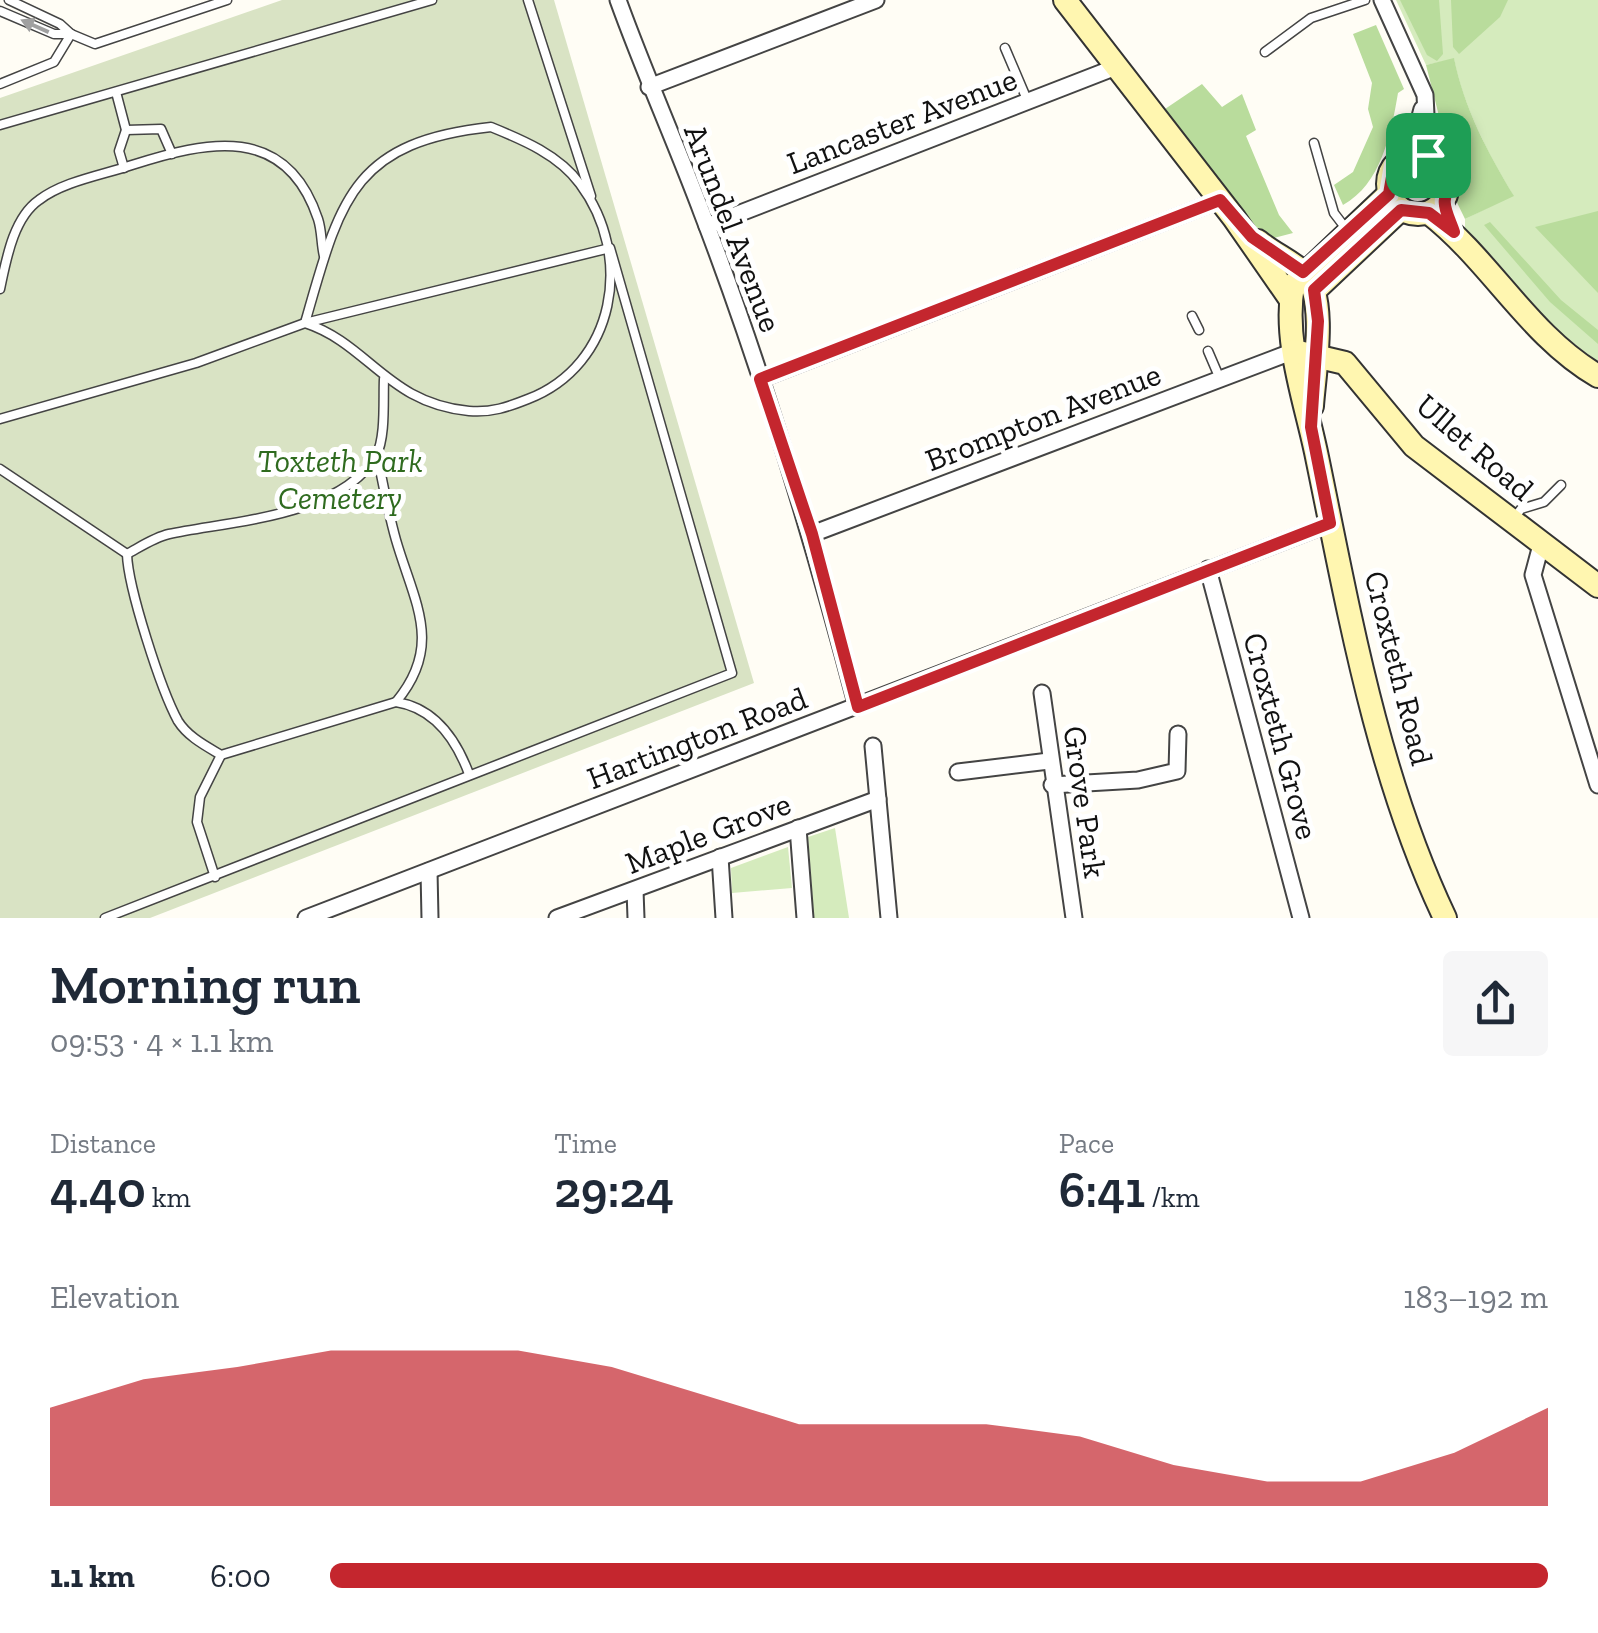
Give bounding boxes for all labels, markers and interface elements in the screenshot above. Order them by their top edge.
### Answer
one-way arrow [20,18,50,34]
street label: Lancaster Avenue [782,60,1022,182]
pin [1386,113,1471,198]
street label: Arundel Avenue [676,119,790,337]
icon: arrive [1401,128,1456,183]
street label: Brompton Avenue [920,355,1166,479]
street label: Ullet Road [1409,386,1542,509]
park label: Toxteth Park Cemetery [257,442,423,517]
street label: Croxteth Road [1357,567,1442,769]
street label: Croxteth Grove [1235,629,1327,843]
street label: Hartington Road [582,679,813,797]
street label: Grove Park [1056,724,1115,881]
street label: Maple Grove [620,784,796,882]
text: Morning run [50,951,361,1017]
button: share [1443,951,1548,1056]
text: 09:53 · 4 × 1.1 km [50,1022,273,1060]
text: Distance [50,1127,156,1160]
text: Time [554,1127,617,1160]
text: Pace [1059,1127,1114,1160]
text: 4.40 [50,1160,146,1220]
text: 29:24 [554,1160,674,1220]
text: 6:41 [1059,1160,1145,1220]
text: km [146,1181,191,1214]
text: /km [1145,1181,1200,1214]
text: Elevation [50,1278,179,1316]
text: 183–192 m [1403,1278,1548,1316]
text: 1.1 km [50,1557,135,1595]
text: 6:00 [210,1557,271,1595]

